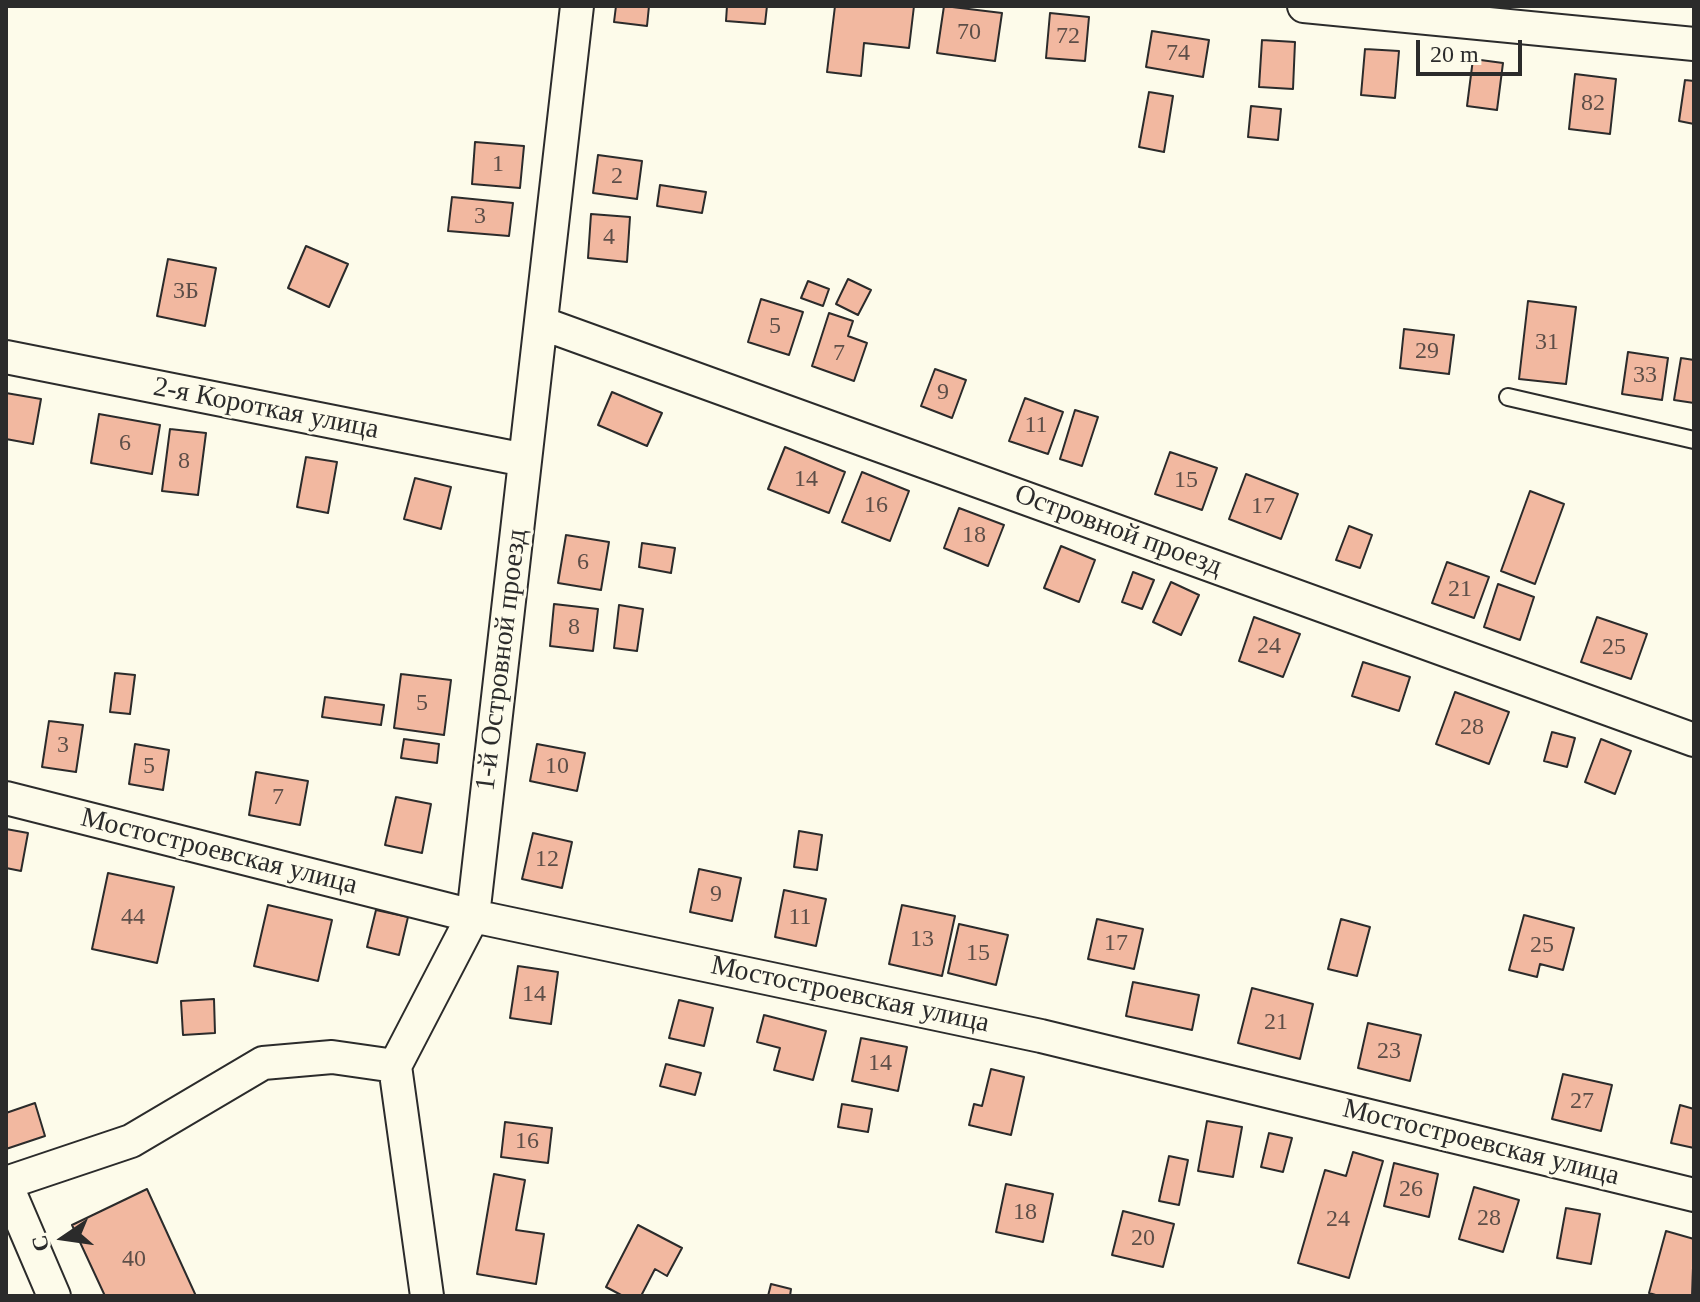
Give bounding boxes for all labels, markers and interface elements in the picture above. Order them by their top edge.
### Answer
house number: 70 [957,19,981,47]
house number: 72 [1056,23,1080,51]
scale bar [1420,24,1526,74]
house number: 74 [1166,40,1190,68]
text: 20 m [1430,41,1479,67]
house number: 82 [1581,90,1605,118]
house number: 1 [492,151,504,179]
house number: 2 [611,163,623,191]
house number: 3 [474,203,486,231]
house number: 4 [603,224,615,252]
house number: 3Б [173,278,199,306]
house number: 5 [769,313,781,341]
house number: 31 [1535,329,1559,357]
house number: 29 [1415,338,1439,366]
house number: 7 [833,340,845,368]
house number: 33 [1633,362,1657,390]
street label: 2-я Короткая улица [150,371,382,447]
house number: 9 [937,379,949,407]
house number: 11 [1024,412,1048,440]
house number: 6 [119,430,131,458]
house number: 8 [178,448,190,476]
house number: 14 [794,466,818,494]
house number: 15 [1174,467,1198,495]
street label: Островной проезд [1010,478,1226,584]
house number: 16 [864,492,888,520]
house number: 17 [1251,493,1275,521]
house number: 18 [962,522,986,550]
street label: 1-й Островной проезд [469,527,535,793]
house number: 6 [577,549,589,577]
house number: 21 [1448,576,1472,604]
house number: 8 [568,614,580,642]
house number: 24 [1257,633,1281,661]
house number: 25 [1602,634,1626,662]
house number: 5 [416,690,428,718]
house number: 28 [1460,714,1484,742]
house number: 3 [57,732,69,760]
house number: 5 [143,753,155,781]
house number: 10 [545,753,569,781]
house number: 7 [272,784,284,812]
street label: Мостостроевская улица [77,801,361,903]
house number: 12 [535,846,559,874]
house number: 9 [710,881,722,909]
house number: 44 [121,904,145,932]
house number: 11 [788,904,812,932]
house number: 13 [910,926,934,954]
house number: 17 [1104,930,1128,958]
house number: 25 [1530,932,1554,960]
house number: 15 [966,940,990,968]
street label: Мостостроевская улица [708,949,992,1041]
house number: 14 [522,981,546,1009]
house number: 21 [1264,1009,1288,1037]
house number: 23 [1377,1038,1401,1066]
house number: 14 [868,1050,892,1078]
house number: 27 [1570,1088,1594,1116]
street label: Мостостроевская улица [1339,1092,1623,1194]
house number: 16 [515,1128,539,1156]
house number: 26 [1399,1176,1423,1204]
north arrow [24,1198,104,1278]
house number: 18 [1013,1199,1037,1227]
house number: 28 [1477,1205,1501,1233]
house number: 24 [1326,1206,1350,1234]
house number: 20 [1131,1225,1155,1253]
text: С [26,1233,54,1254]
house number: 40 [122,1246,146,1274]

